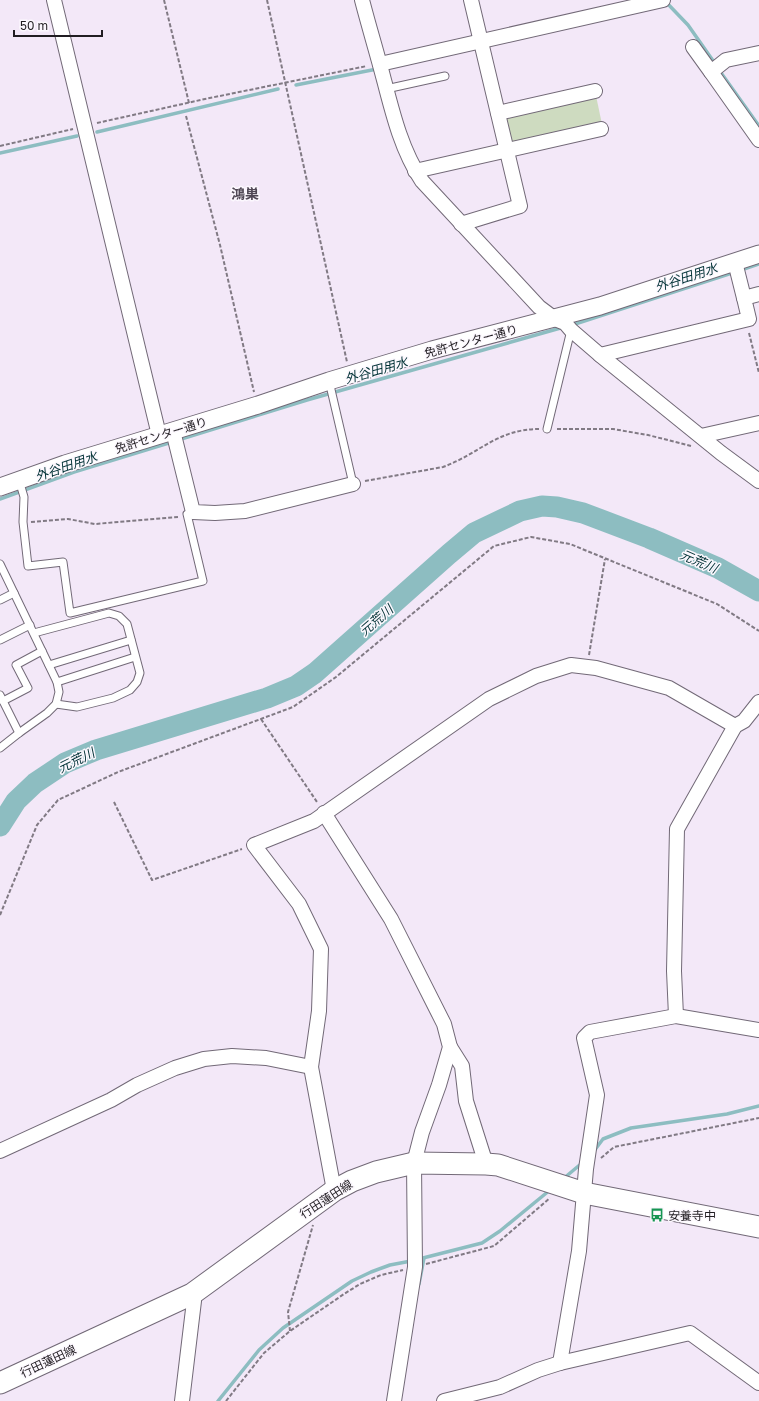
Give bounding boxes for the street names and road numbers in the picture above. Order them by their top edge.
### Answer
street label: 免許センター通り [423,321,519,361]
street label: 免許センター通り [113,414,209,456]
street label: 行田蓮田線 [297,1176,355,1222]
street label: 行田蓮田線 [18,1342,78,1380]

